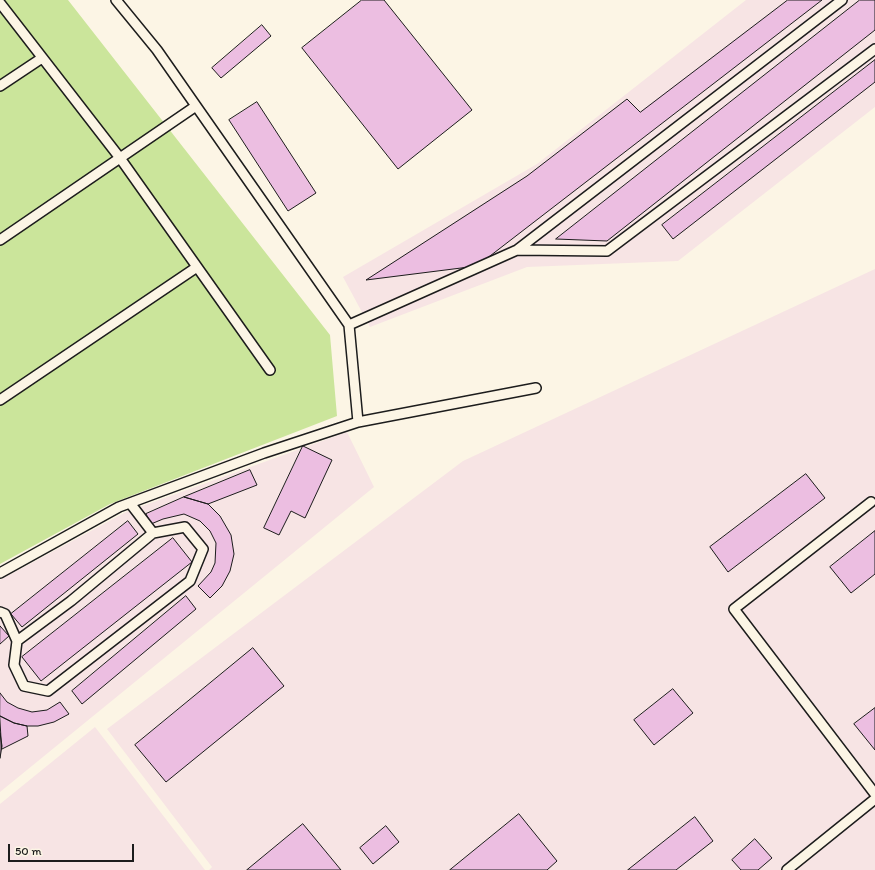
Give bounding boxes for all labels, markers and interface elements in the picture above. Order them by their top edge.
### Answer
scale bar [10,836,136,862]
text: 50 m [15,844,41,858]

